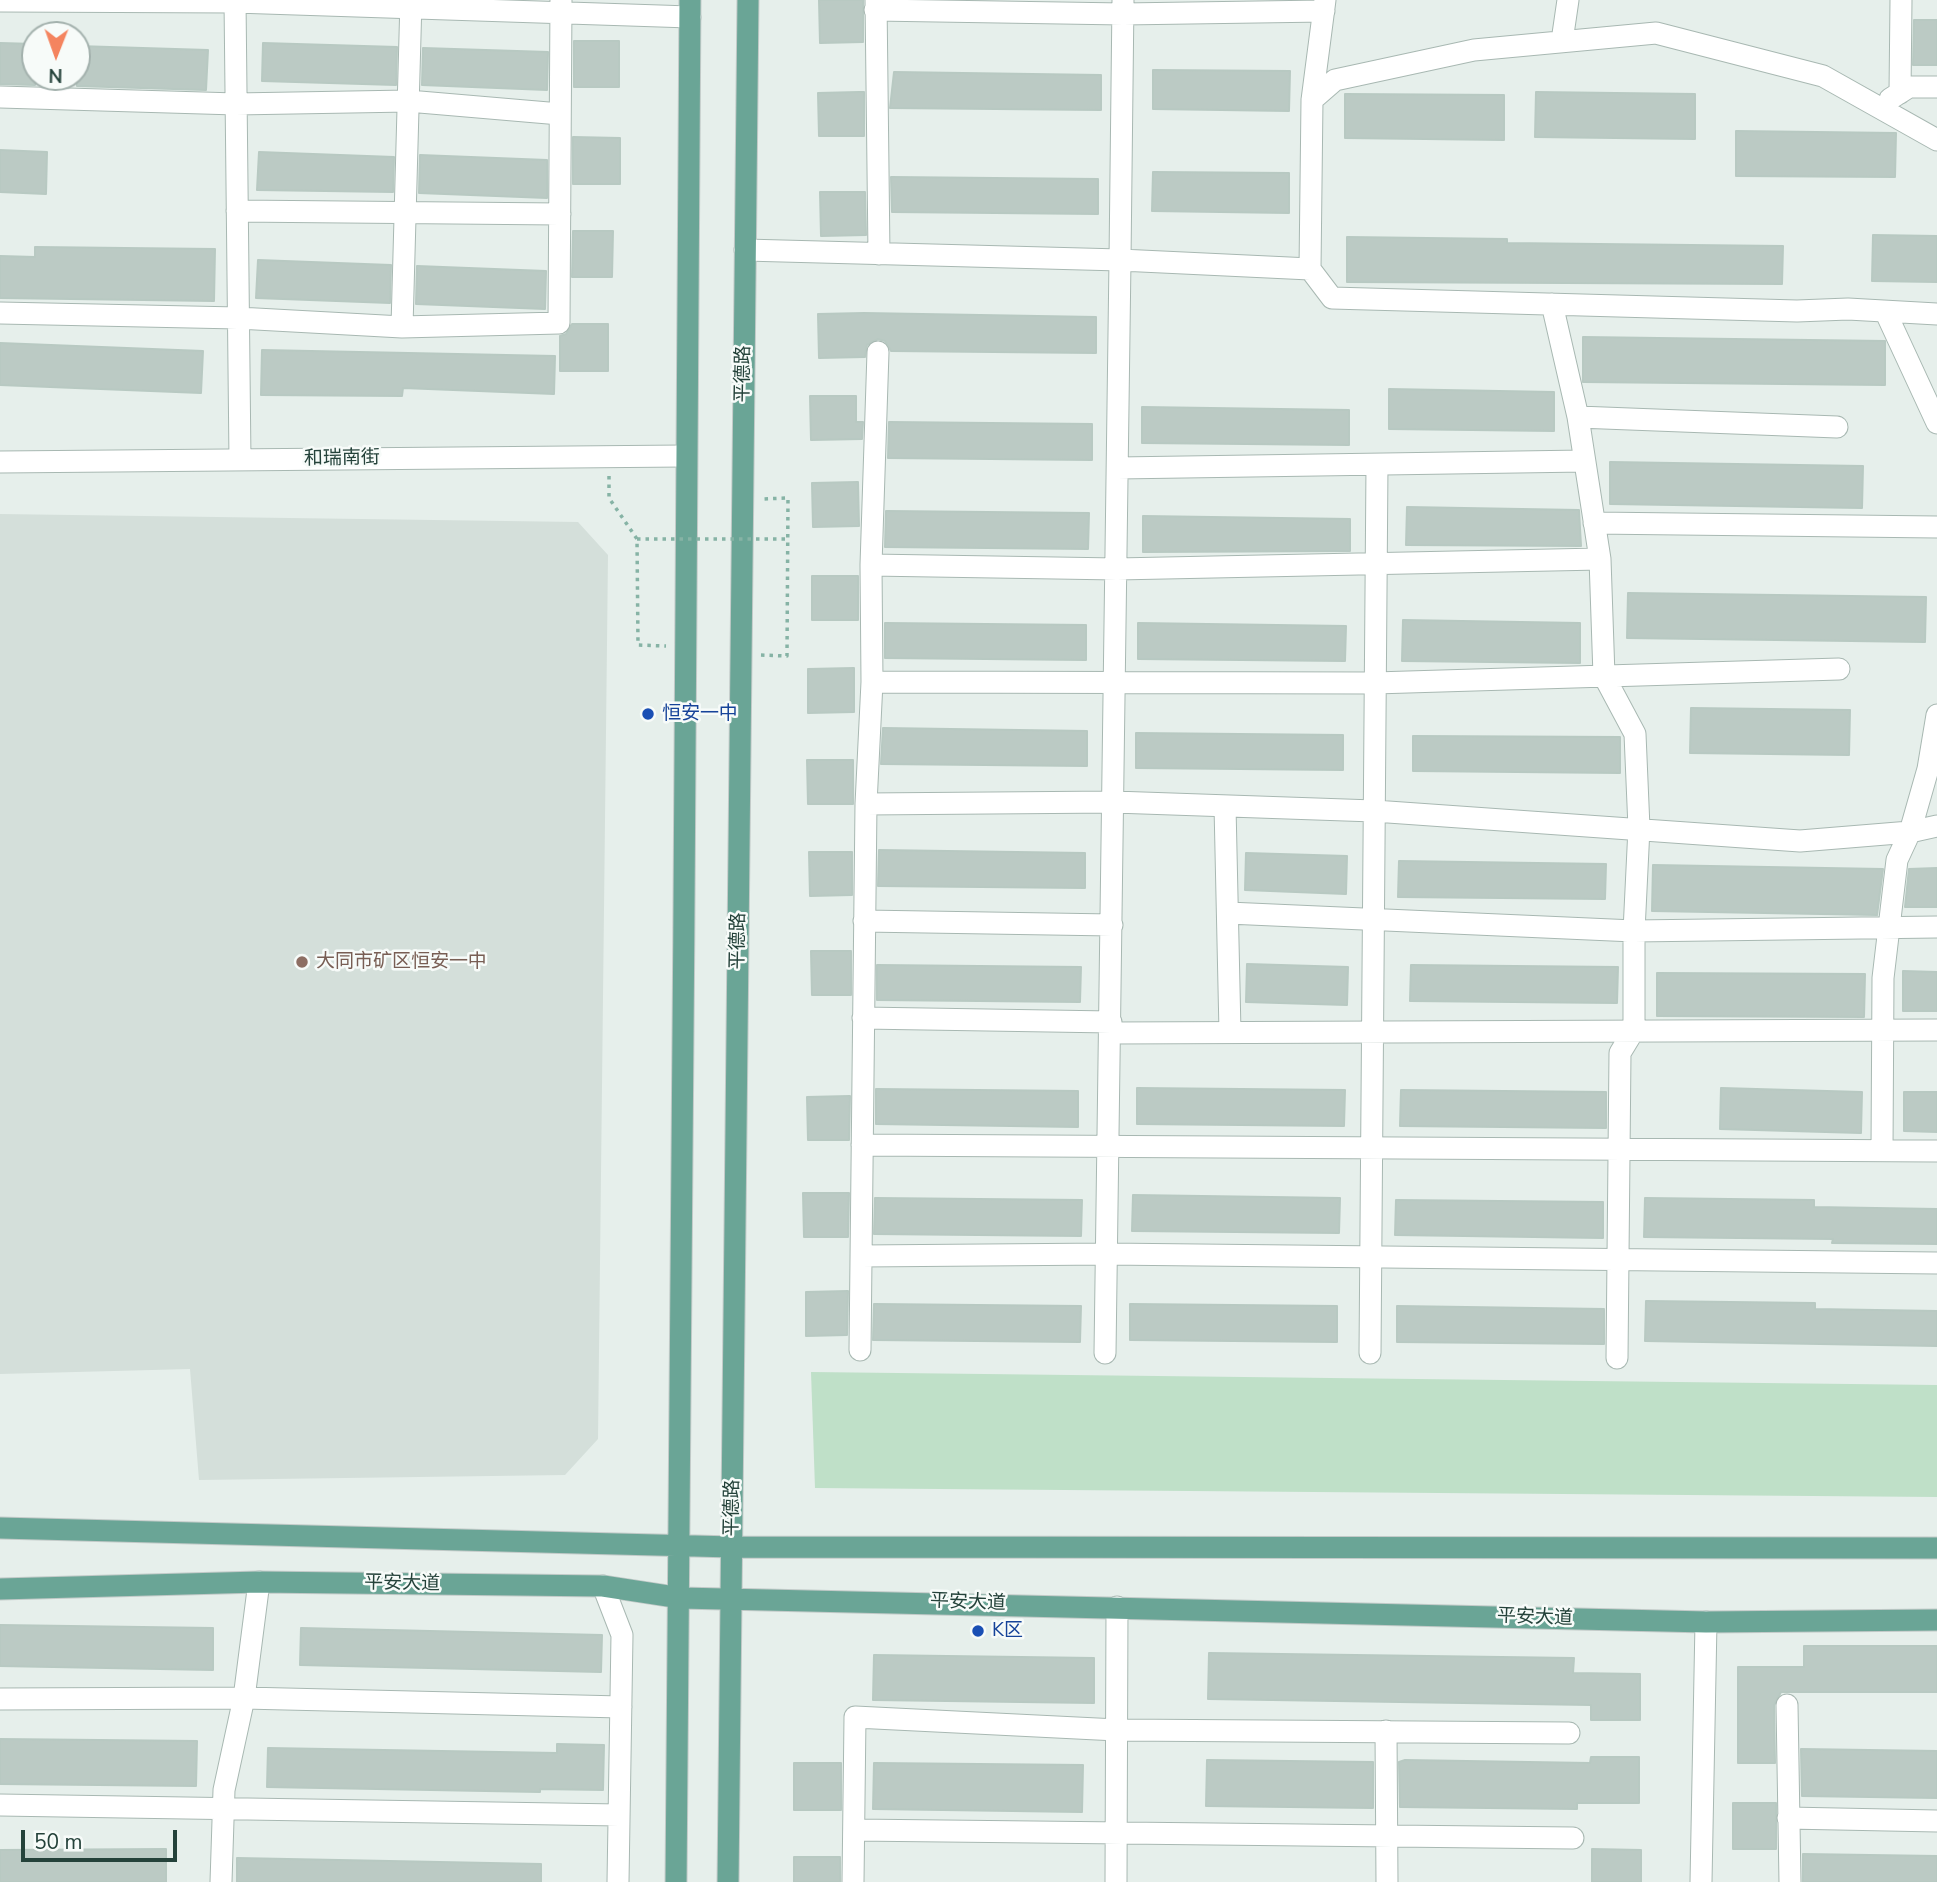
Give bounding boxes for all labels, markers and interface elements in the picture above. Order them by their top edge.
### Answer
north arrow [21,21,91,91]
text: N [48,62,63,88]
street label: 平德路 [732,345,756,403]
street label: 和瑞南街 [304,447,380,471]
place label: 恒安一中 [662,703,738,725]
marker: 恒安一中 [640,706,656,722]
street label: 平德路 [727,912,751,970]
place label: 大同市矿区恒安一中 [316,951,487,973]
marker: 大同市矿区恒安一中 [294,954,310,970]
street label: 平德路 [721,1479,745,1537]
street label: 平安大道 [364,1572,440,1596]
street label: 平安大道 [930,1590,1006,1616]
street label: 平安大道 [1497,1605,1573,1631]
place label: K区 [992,1620,1023,1642]
marker: K区 [970,1623,986,1639]
scale bar [24,1815,180,1859]
text: 50 m [34,1828,83,1856]

